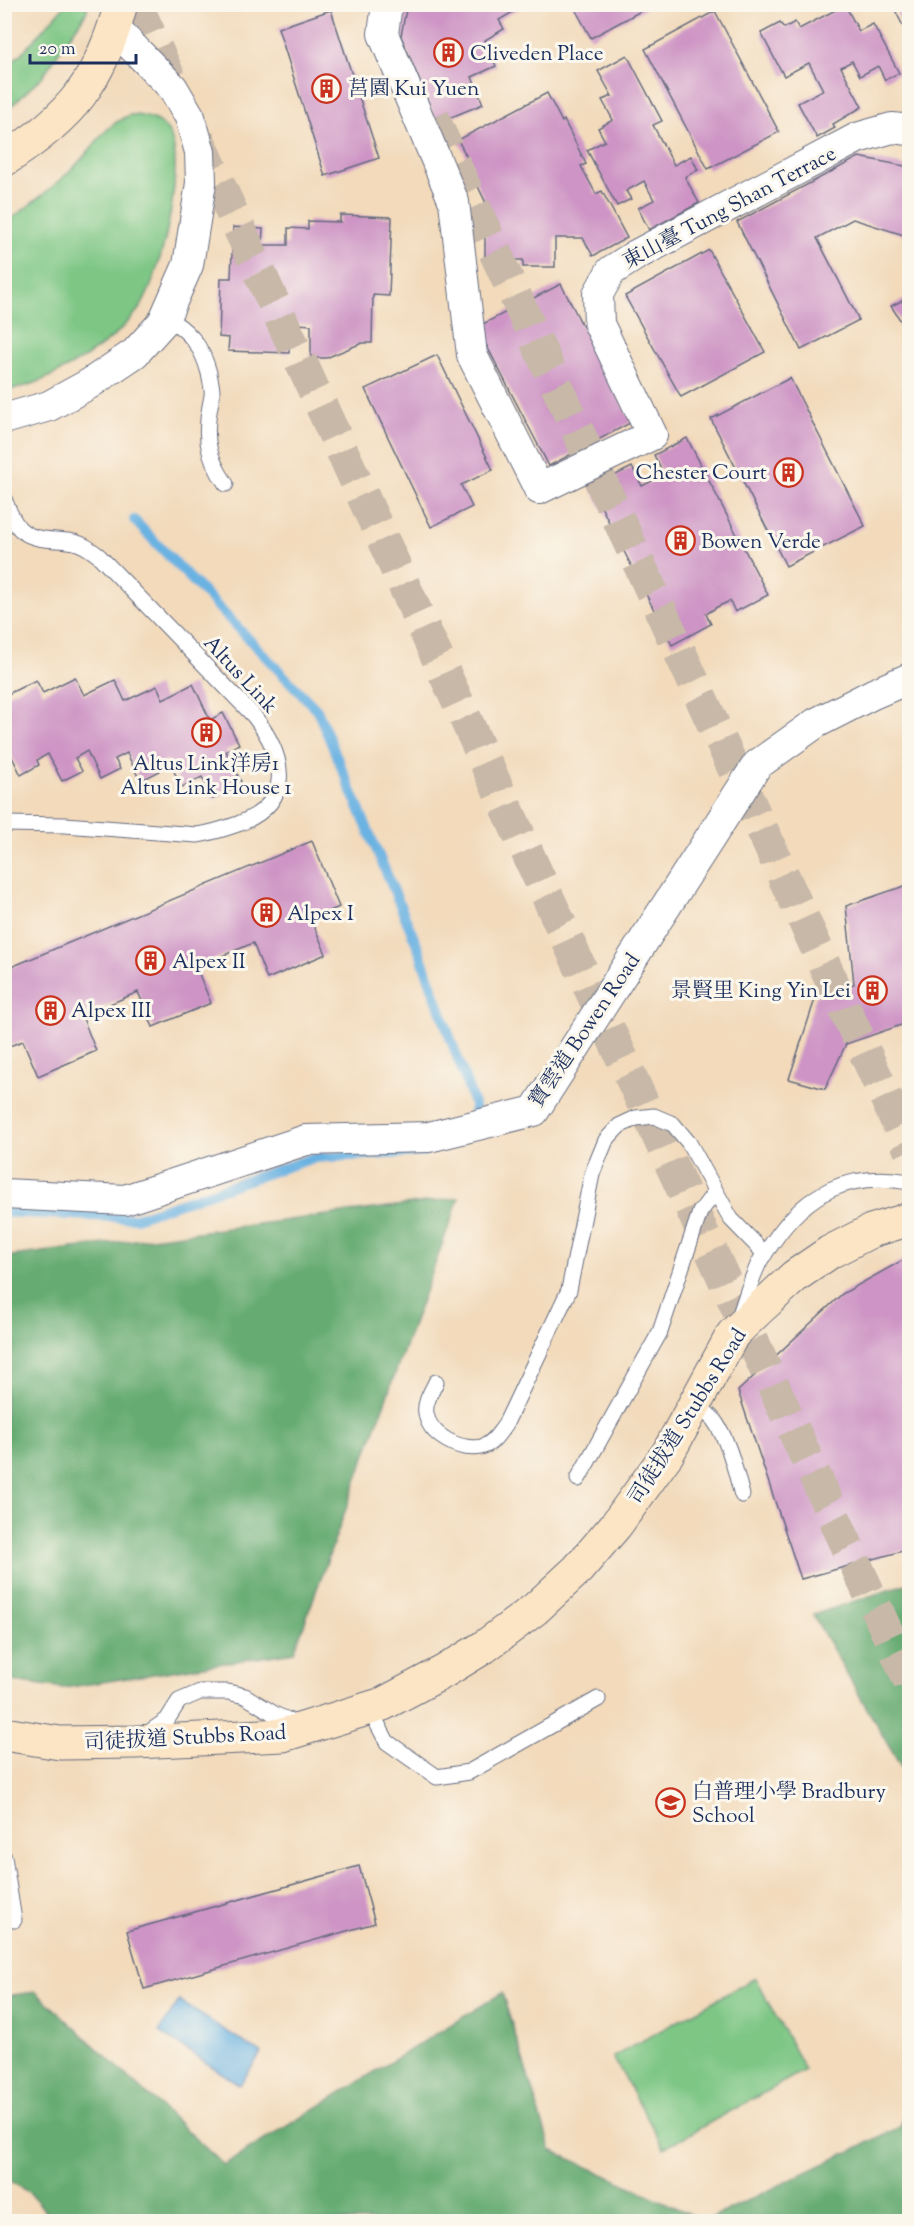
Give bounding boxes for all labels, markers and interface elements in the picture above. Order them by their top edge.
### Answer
scale bar [30,27,136,65]
text: 20 m [39,37,76,63]
building icon: Cliveden Place [433,37,465,69]
place label: Cliveden Place [470,40,604,70]
building icon: 莒園 Kui Yuen [311,72,343,104]
place label: 莒園 Kui Yuen [348,75,479,105]
street label: 東山臺 Tung Shan Terrace [618,140,842,278]
building icon: Chester Court [772,456,804,488]
place label: Chester Court [636,459,767,489]
building icon: Bowen Verde [664,525,696,557]
place label: Bowen Verde [701,528,821,558]
street label: Altus Link [195,630,284,722]
building icon: Altus Link洋房1 Altus Link House 1 [190,716,222,748]
place label: Altus Link洋房1 Altus Link House 1 [120,750,292,804]
building icon: Alpex I [250,897,282,929]
place label: Alpex I [287,900,354,930]
building icon: Alpex II [135,945,167,977]
place label: Alpex II [172,948,246,978]
street label: 寶雲道 Bowen Road [523,948,649,1114]
building icon: 景賢里 King Yin Lei [856,974,888,1006]
place label: 景賢里 King Yin Lei [671,977,851,1007]
building icon: Alpex III [34,994,66,1026]
place label: Alpex III [71,997,152,1027]
street label: 司徒拔道 Stubbs Road [622,1323,755,1511]
street label: 司徒拔道 Stubbs Road [83,1719,287,1759]
place label: 白普理小學 Bradbury School [692,1778,886,1832]
school or university icon: 白普理小學 Bradbury School [655,1787,687,1819]

